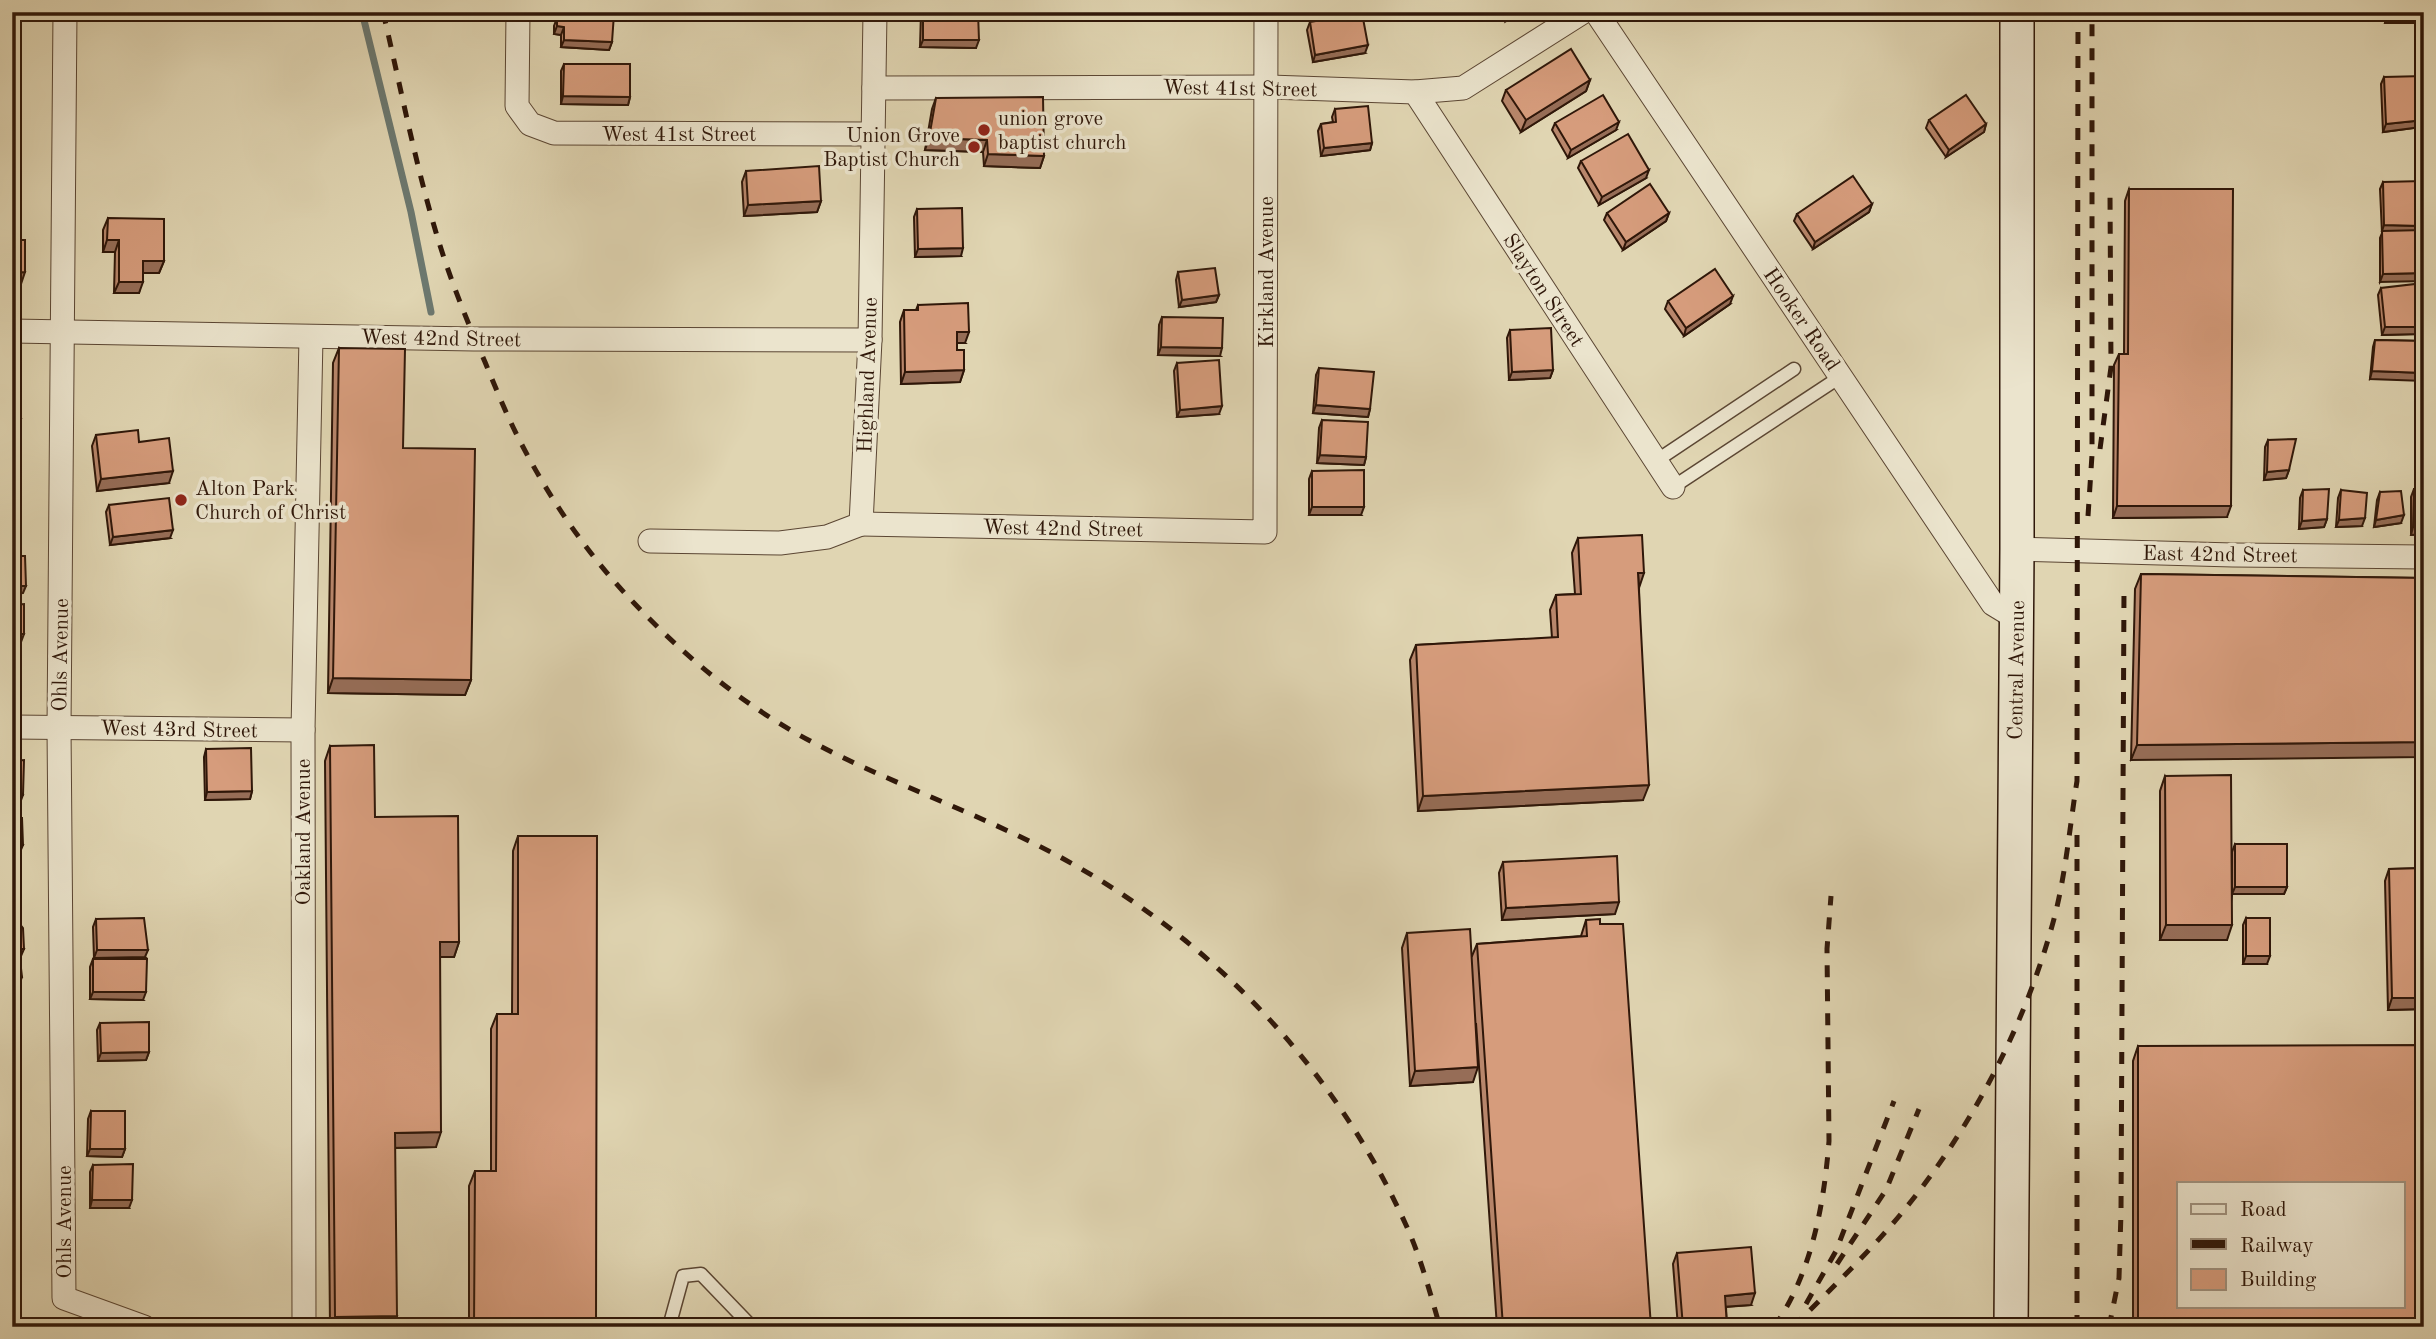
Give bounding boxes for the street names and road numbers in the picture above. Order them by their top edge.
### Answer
street label: West 41st Street [1162,78,1318,101]
street label: West 41st Street [602,125,756,146]
street label: Kirkland Avenue [1257,196,1278,348]
street label: Slayton Street [1498,230,1587,351]
street label: Hooker Road [1759,265,1843,375]
street label: Highland Avenue [855,297,882,453]
street label: West 42nd Street [360,328,521,351]
street label: West 42nd Street [982,518,1143,541]
street label: East 42nd Street [2142,544,2298,567]
street label: Ohls Avenue [50,598,73,712]
street label: Central Avenue [2006,600,2029,740]
street label: West 43rd Street [100,719,258,742]
street label: Oakland Avenue [294,759,315,905]
street label: Ohls Avenue [55,1165,76,1279]

